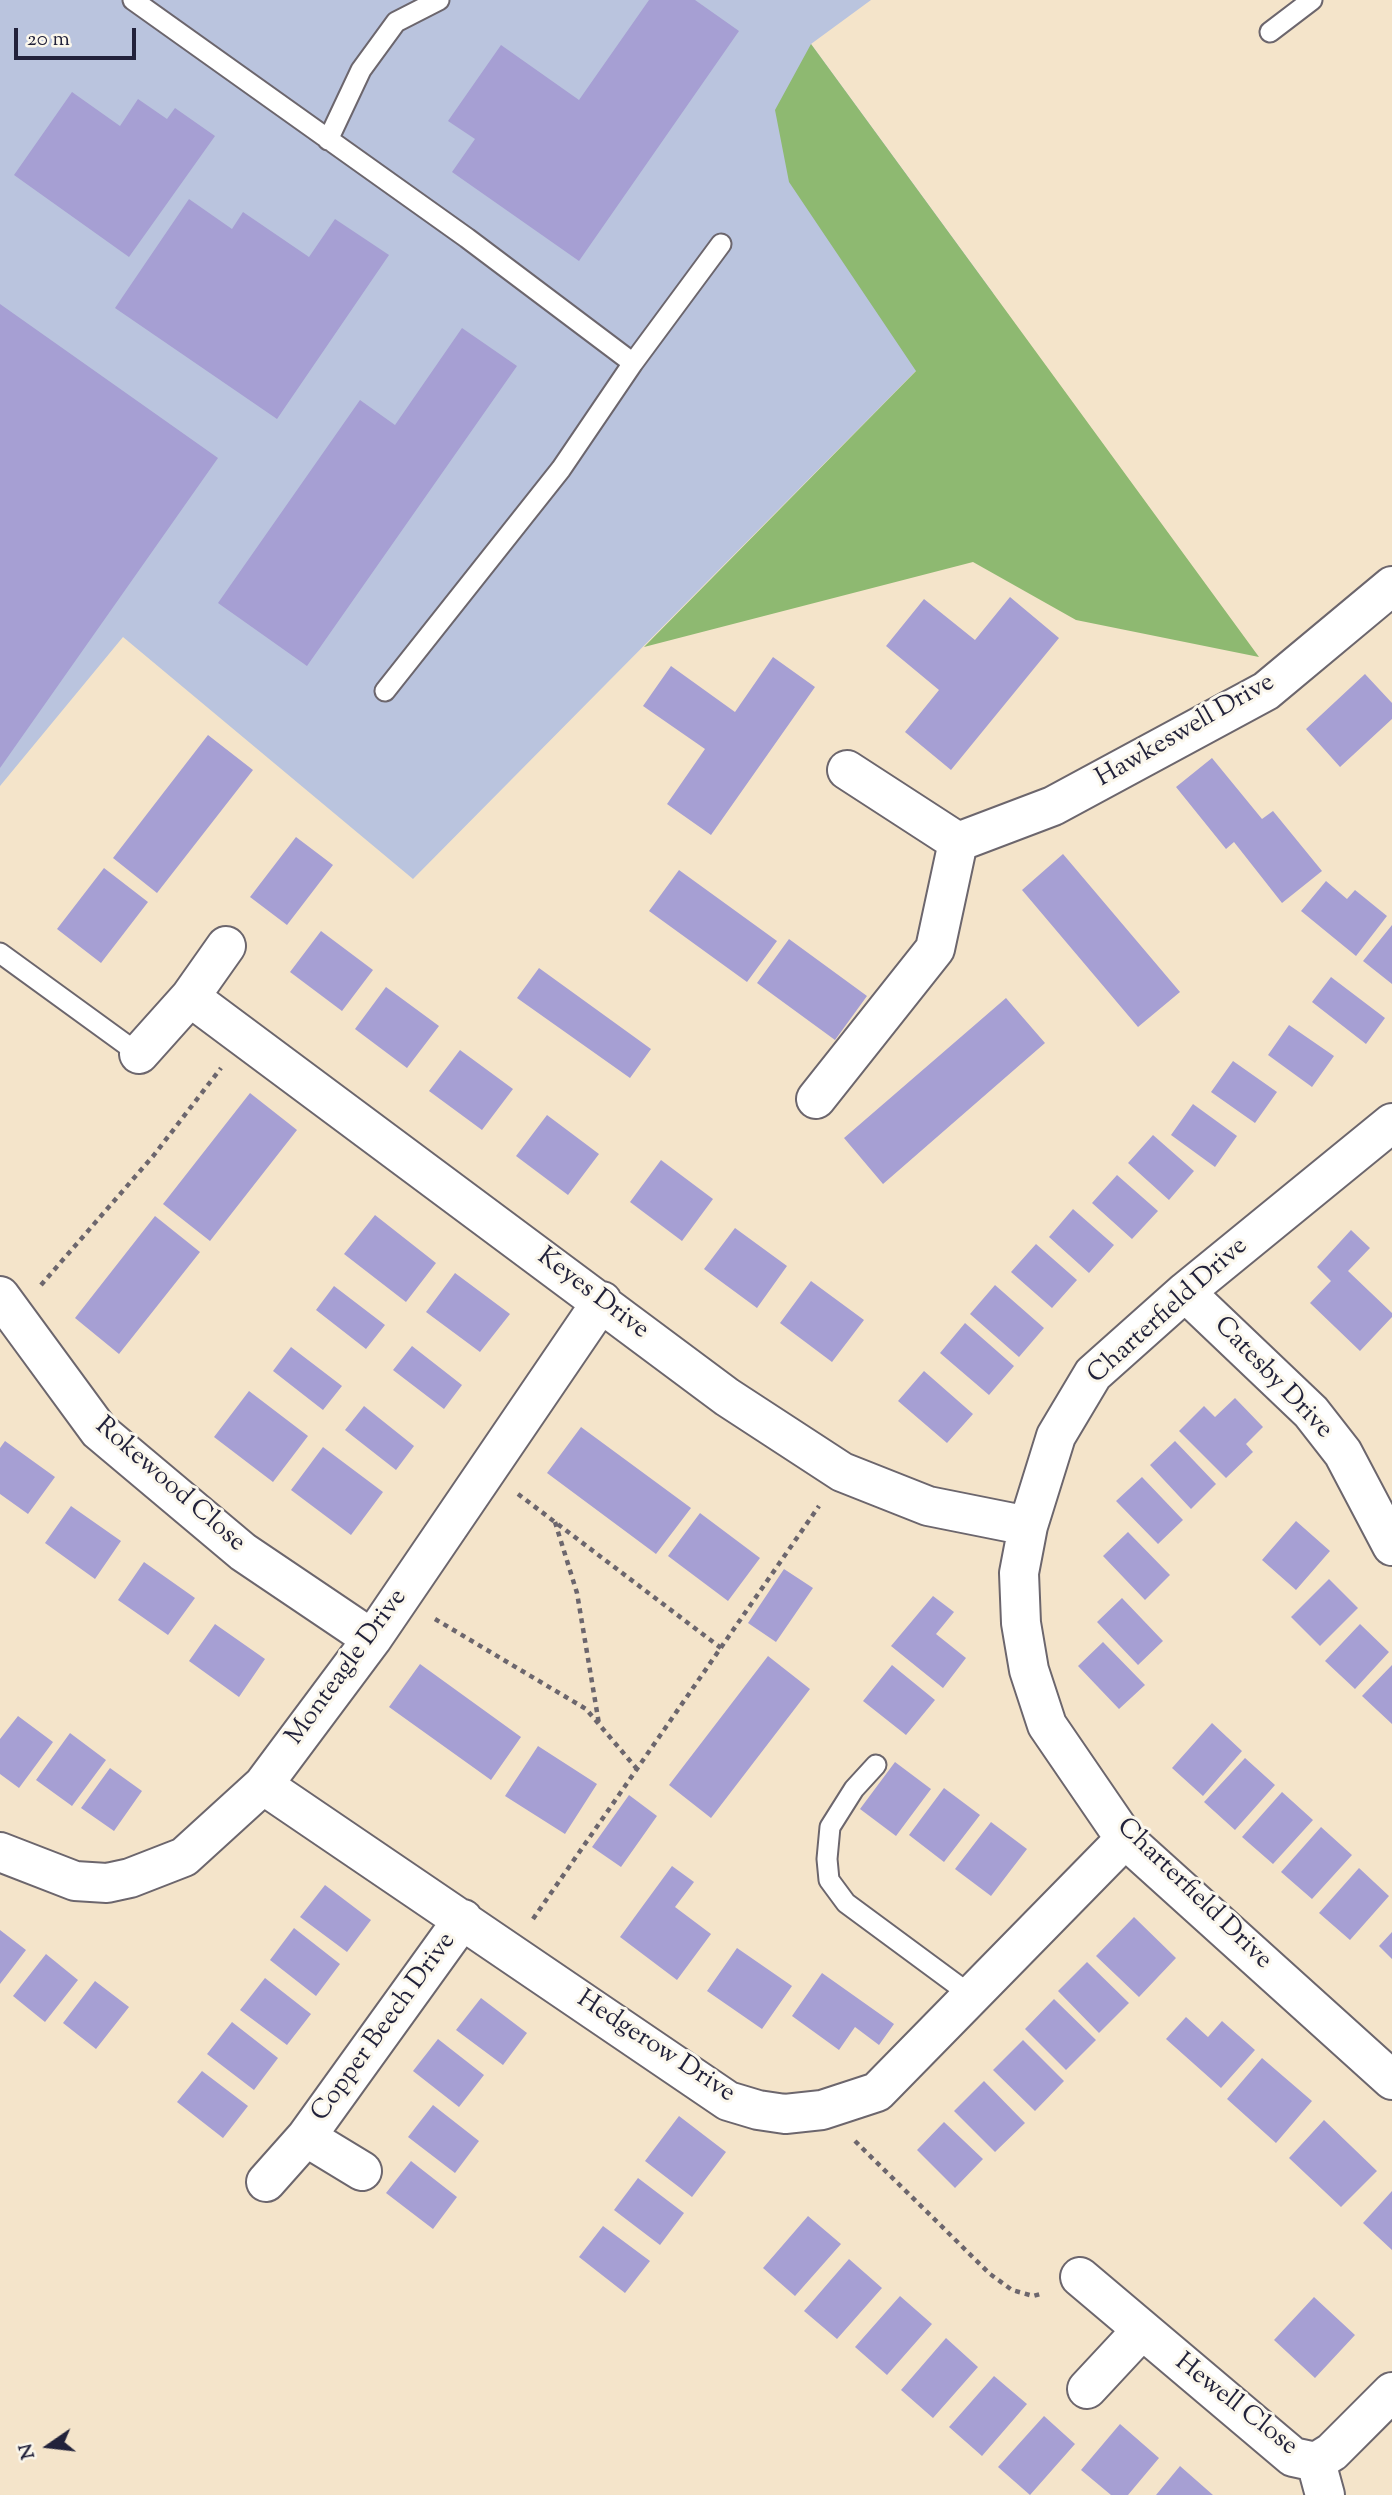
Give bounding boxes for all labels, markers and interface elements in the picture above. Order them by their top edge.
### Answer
scale bar [18,14,140,58]
text: 20 m [27,25,70,55]
street label: Hawkeswell Drive [1091,668,1281,796]
street label: Charterfield Drive [1083,1232,1255,1392]
street label: Keyes Drive [530,1243,654,1347]
street label: Catesby Drive [1206,1311,1338,1447]
street label: Rokewood Close [87,1412,251,1560]
street label: Monteagle Drive [281,1584,415,1752]
street label: Charterfield Drive [1109,1813,1277,1977]
street label: Copper Beech Drive [306,1927,464,2129]
street label: Hedgerow Drive [570,1985,740,2111]
street label: Hewell Close [1167,2348,1303,2464]
north arrow [14,2411,84,2481]
text: N [13,2441,43,2462]

